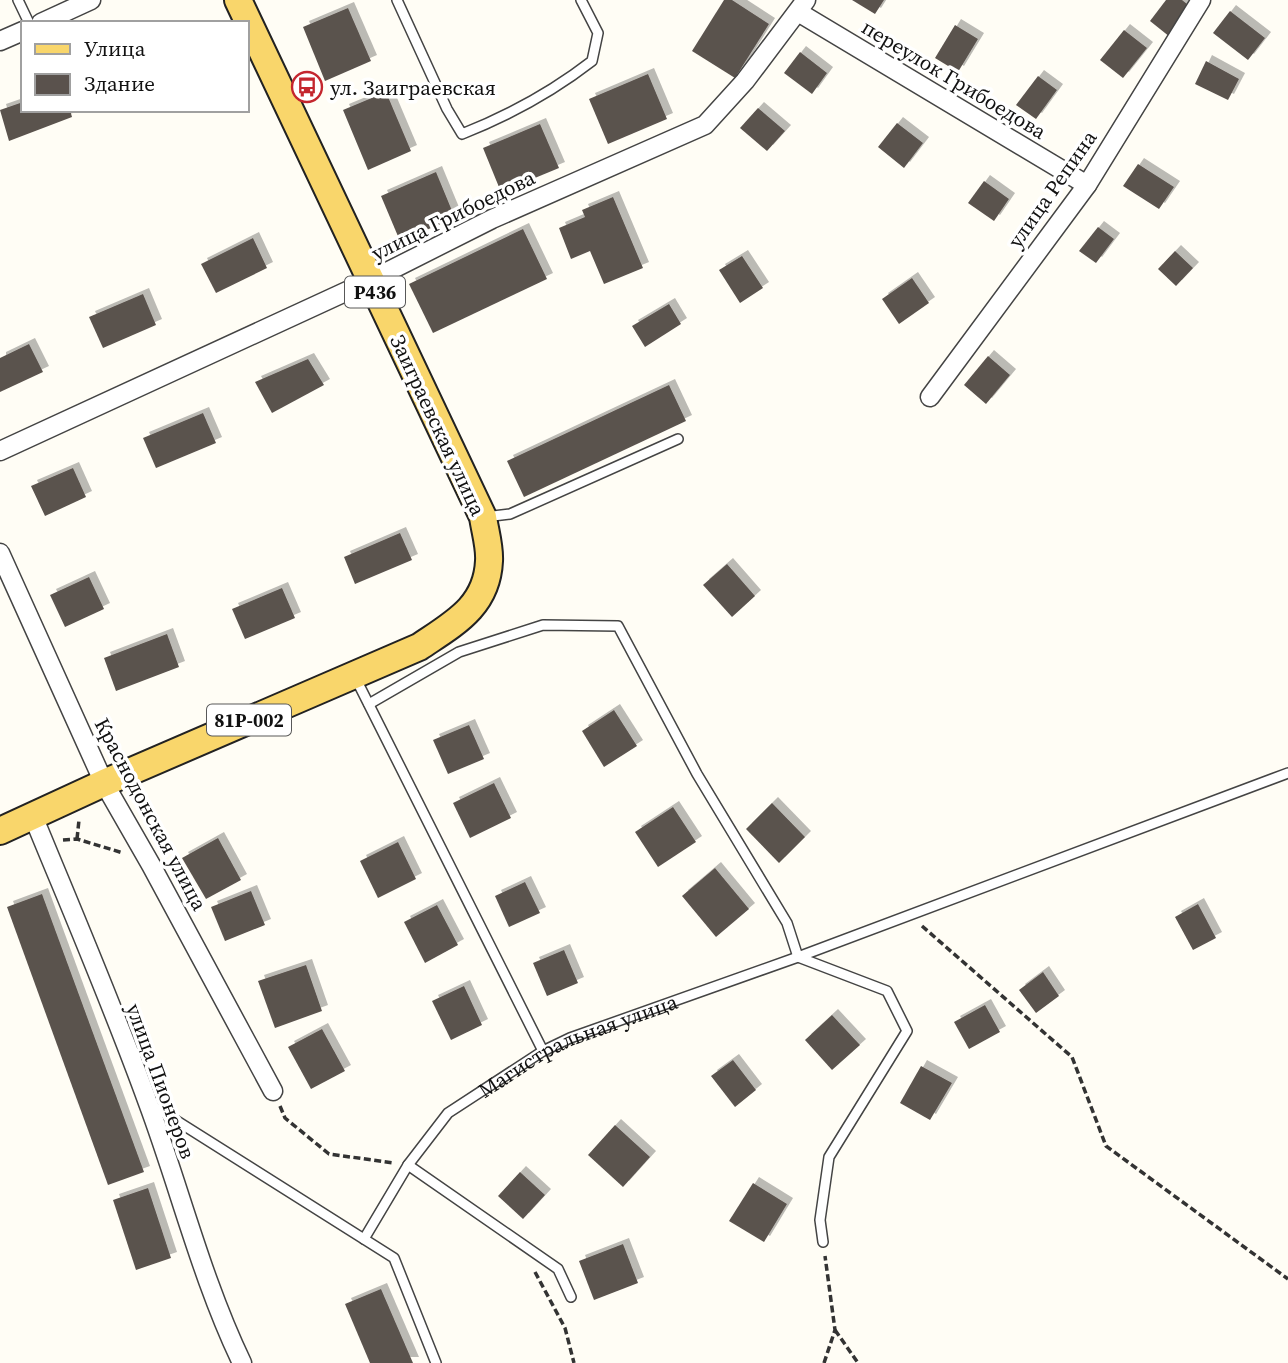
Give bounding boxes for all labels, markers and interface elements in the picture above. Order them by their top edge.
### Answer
street label: переулок Грибоедова [856,12,1052,146]
legend [21,21,248,112]
text: Улица [84,34,146,63]
text: Здание [84,69,155,98]
bus stop icon: ул. Заиграевская [290,70,324,104]
place label: ул. Заиграевская [330,73,496,102]
street label: улица Репина [1001,124,1103,254]
street label: улица Грибоедова [366,163,540,267]
road number: P436 [345,276,405,308]
street label: Заиграевская улица [383,330,493,521]
road number: 81Р-002 [207,705,291,736]
street label: Краснодонская улица [88,713,214,916]
street label: Магистральная улица [472,986,682,1104]
street label: улица Пионеров [119,999,203,1163]

